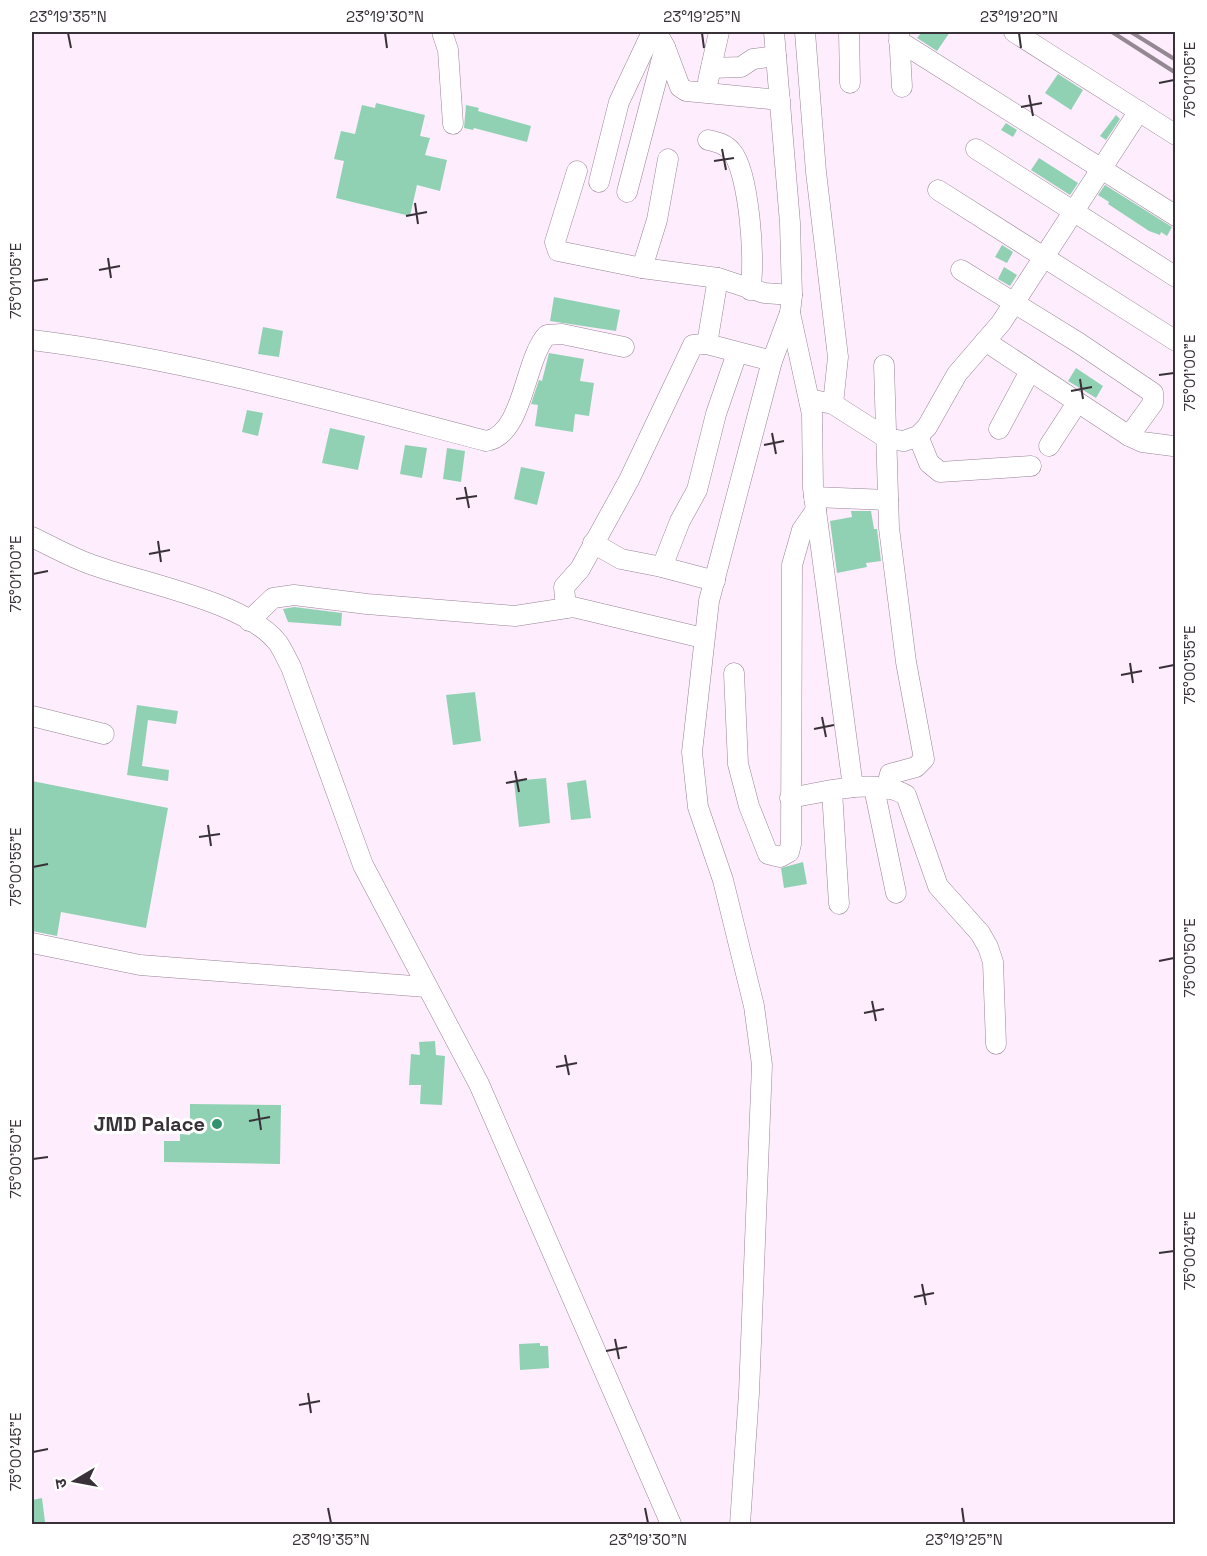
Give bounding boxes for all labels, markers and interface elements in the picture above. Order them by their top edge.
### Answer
text: 23°19'35"N [29,7,107,26]
text: 23°19'30"N [346,7,424,26]
text: 23°19'25"N [663,7,741,26]
text: 23°19'20"N [980,7,1058,26]
text: 75°01'05"E [1180,42,1199,118]
text: 75°01'05"E [6,243,25,319]
text: 75°01'00"E [1180,335,1199,411]
text: 75°01'00"E [6,536,25,612]
text: 75°00'55"E [1180,626,1199,704]
text: 75°00'55"E [6,828,25,906]
text: 75°00'50"E [1180,918,1199,998]
place label: JMD Palace [93,1111,205,1137]
marker: JMD Palace [210,1117,224,1131]
text: 75°00'50"E [6,1119,25,1199]
text: 75°00'45"E [1180,1212,1199,1290]
text: 75°00'45"E [6,1413,25,1491]
north arrow [45,1451,105,1511]
text: उ [49,1476,72,1490]
text: 23°19'35"N [292,1530,370,1549]
text: 23°19'30"N [609,1530,687,1549]
text: 23°19'25"N [925,1530,1003,1549]

